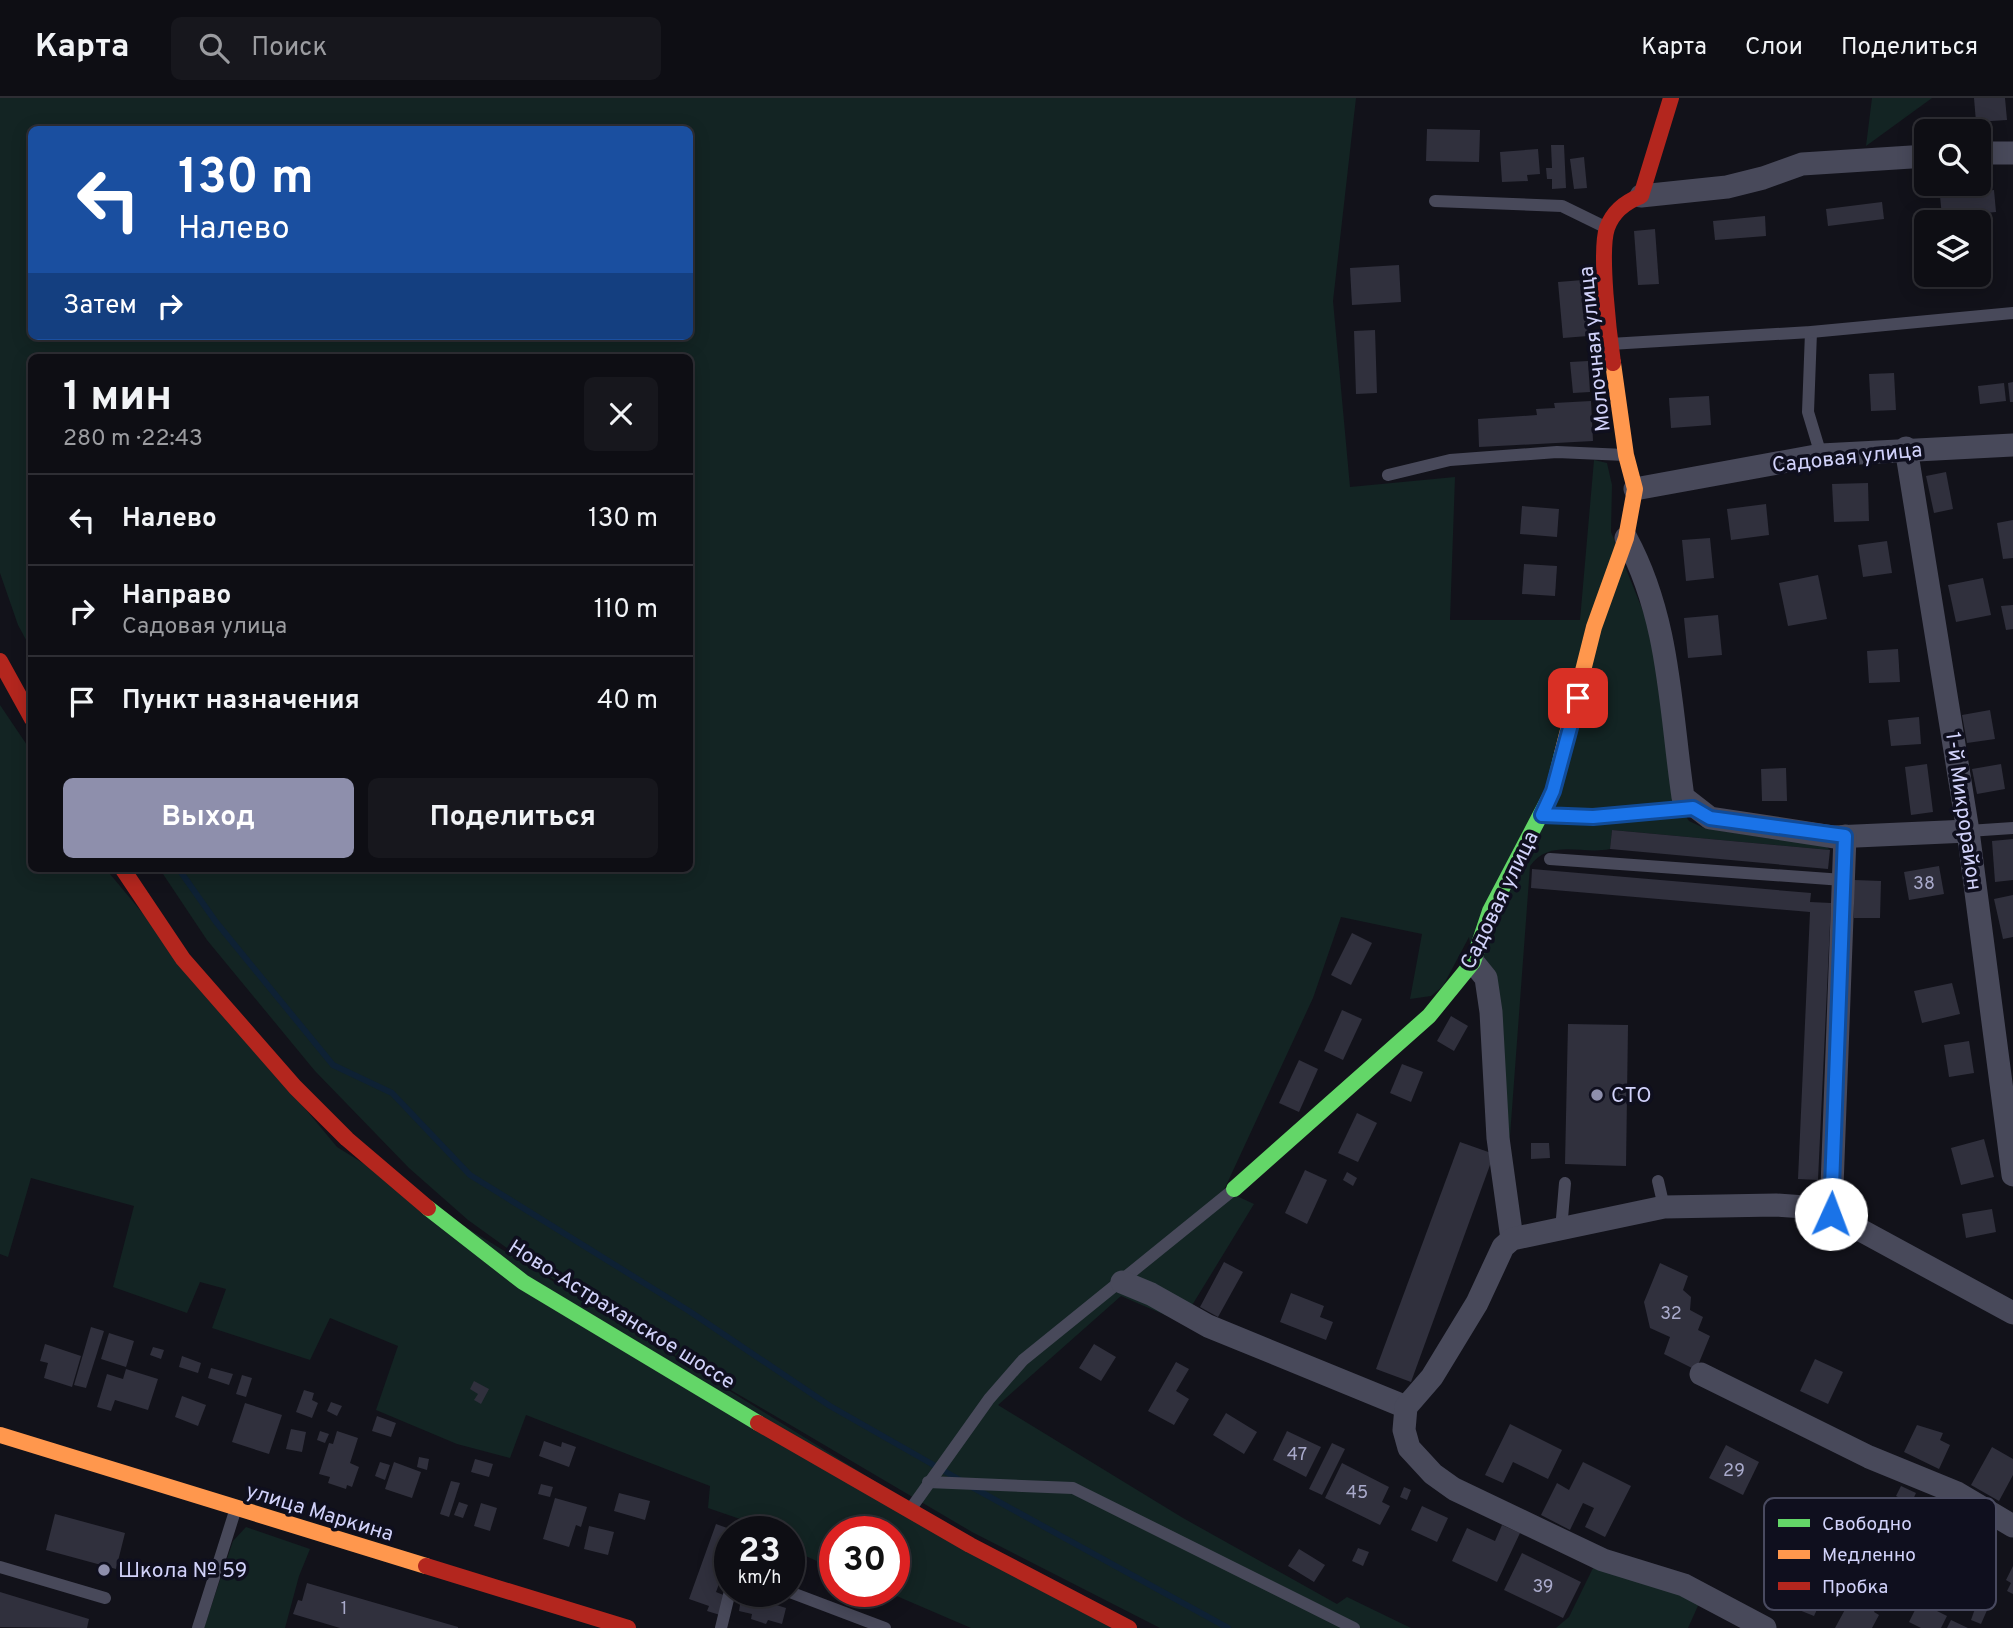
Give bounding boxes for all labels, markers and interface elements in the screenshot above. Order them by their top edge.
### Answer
search box [171,17,661,80]
text: Карта [35,27,129,69]
icon: search [195,29,233,67]
text: Поиск [251,32,327,65]
text: Карта [1641,33,1707,63]
text: Слои [1745,33,1803,63]
text: Поделиться [1841,33,1978,63]
map controls [1914,119,1991,287]
button: search [1914,119,1991,196]
text: 130 m [178,149,314,211]
icon: left [63,154,154,245]
text: Налево [178,210,290,250]
button: layers [1914,210,1991,287]
street label: Молочная улица [1573,265,1618,433]
icon: right [151,287,189,325]
text: Затем [63,290,137,323]
text: 1 мин [63,372,172,425]
button: close [584,377,658,451]
text: 280 m · 22:43 [63,425,203,454]
street label: Садовая улица [1771,437,1924,480]
icon: left [63,501,101,539]
text: Налево [122,503,217,536]
text: 130 m [588,503,658,536]
text: Направо [122,580,231,613]
icon: right [63,592,101,630]
text: 110 m [594,594,658,627]
text: Садовая улица [122,613,287,642]
pin [1548,668,1608,728]
icon: arrive [1559,679,1597,717]
icon: arrive [63,683,101,721]
text: Пункт назначения [122,685,360,718]
text: 40 m [597,685,658,718]
street label: 1-й Микрорайон [1938,730,1987,892]
button: Выход [63,778,354,858]
button: Поделиться [368,778,658,858]
street label: Садовая улица [1455,827,1546,974]
house number: 38 [1913,873,1935,896]
place label: СТО [1611,1083,1652,1110]
marker: СТО [1589,1087,1605,1103]
position arrow [1794,1177,1868,1251]
street label: Ново-Астраханское шоссе [503,1234,740,1396]
house number: 32 [1660,1303,1682,1326]
house number: 47 [1287,1444,1307,1467]
house number: 29 [1723,1460,1745,1483]
street label: улица Маркина [243,1478,397,1549]
house number: 45 [1346,1482,1368,1505]
legend [1764,1498,1996,1610]
text: Свободно [1822,1513,1912,1537]
speed limit sign: 30 [819,1516,910,1607]
text: 23 [738,1530,781,1574]
text: Медленно [1822,1544,1916,1568]
place label: Школа № 59 [118,1558,247,1585]
marker: Школа № 59 [96,1562,112,1578]
text: km/h [738,1567,781,1590]
house number: 39 [1532,1576,1554,1599]
text: Пробка [1822,1576,1888,1600]
house number: 1 [341,1598,347,1621]

